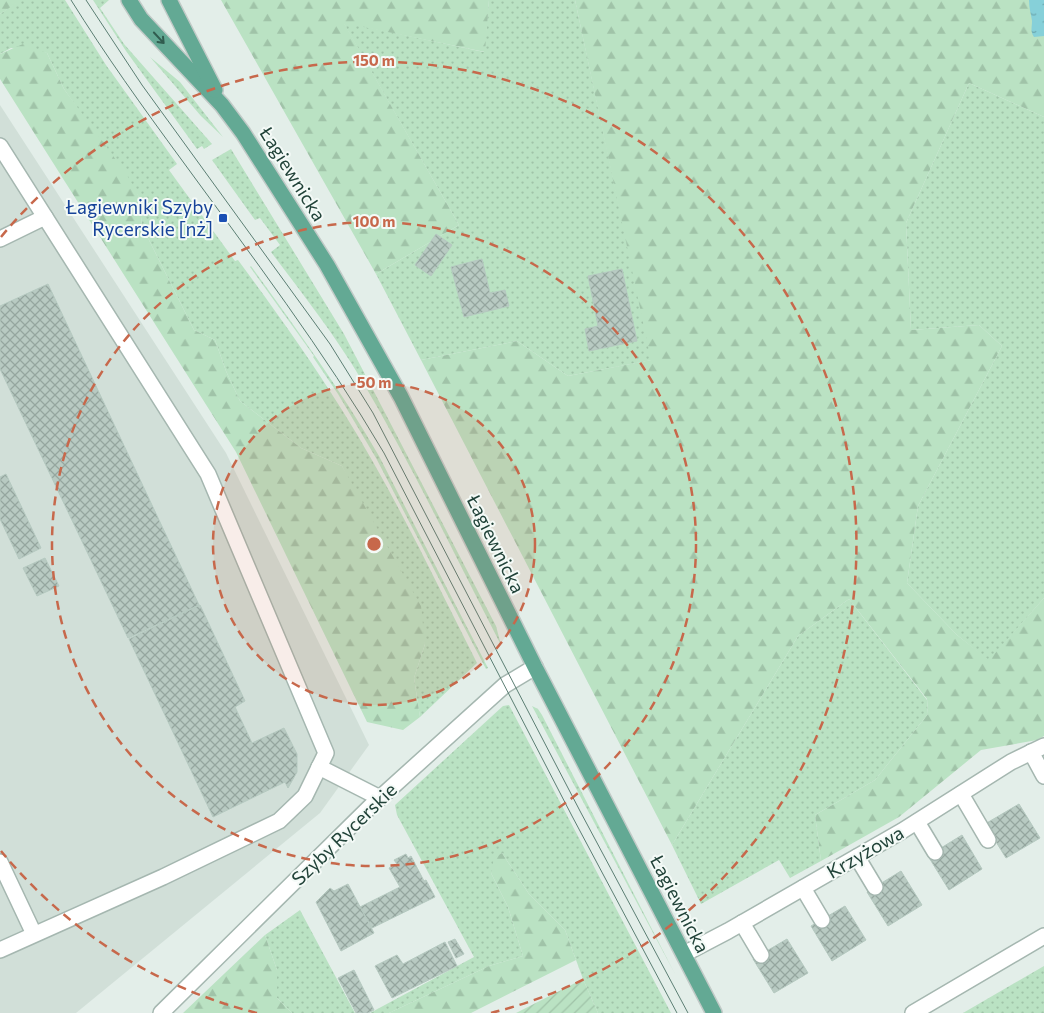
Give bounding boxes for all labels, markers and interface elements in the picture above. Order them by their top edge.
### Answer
one-way arrow [153,31,165,44]
text: 150 m [353,51,395,69]
street label: Łagiewnicka [255,122,331,225]
place label: Łagiewniki Szyby Rycerskie [nż] [65,195,213,240]
marker: Łagiewniki Szyby Rycerskie [nż] [217,212,229,224]
text: 100 m [353,212,395,230]
text: 50 m [357,373,391,391]
street label: Łagiewnicka [462,490,530,597]
centre of rings [365,535,383,553]
street label: Szyby Rycerskie [286,778,401,890]
street label: Krzyżowa [822,820,907,883]
street label: Łagiewnicka [646,850,715,956]

